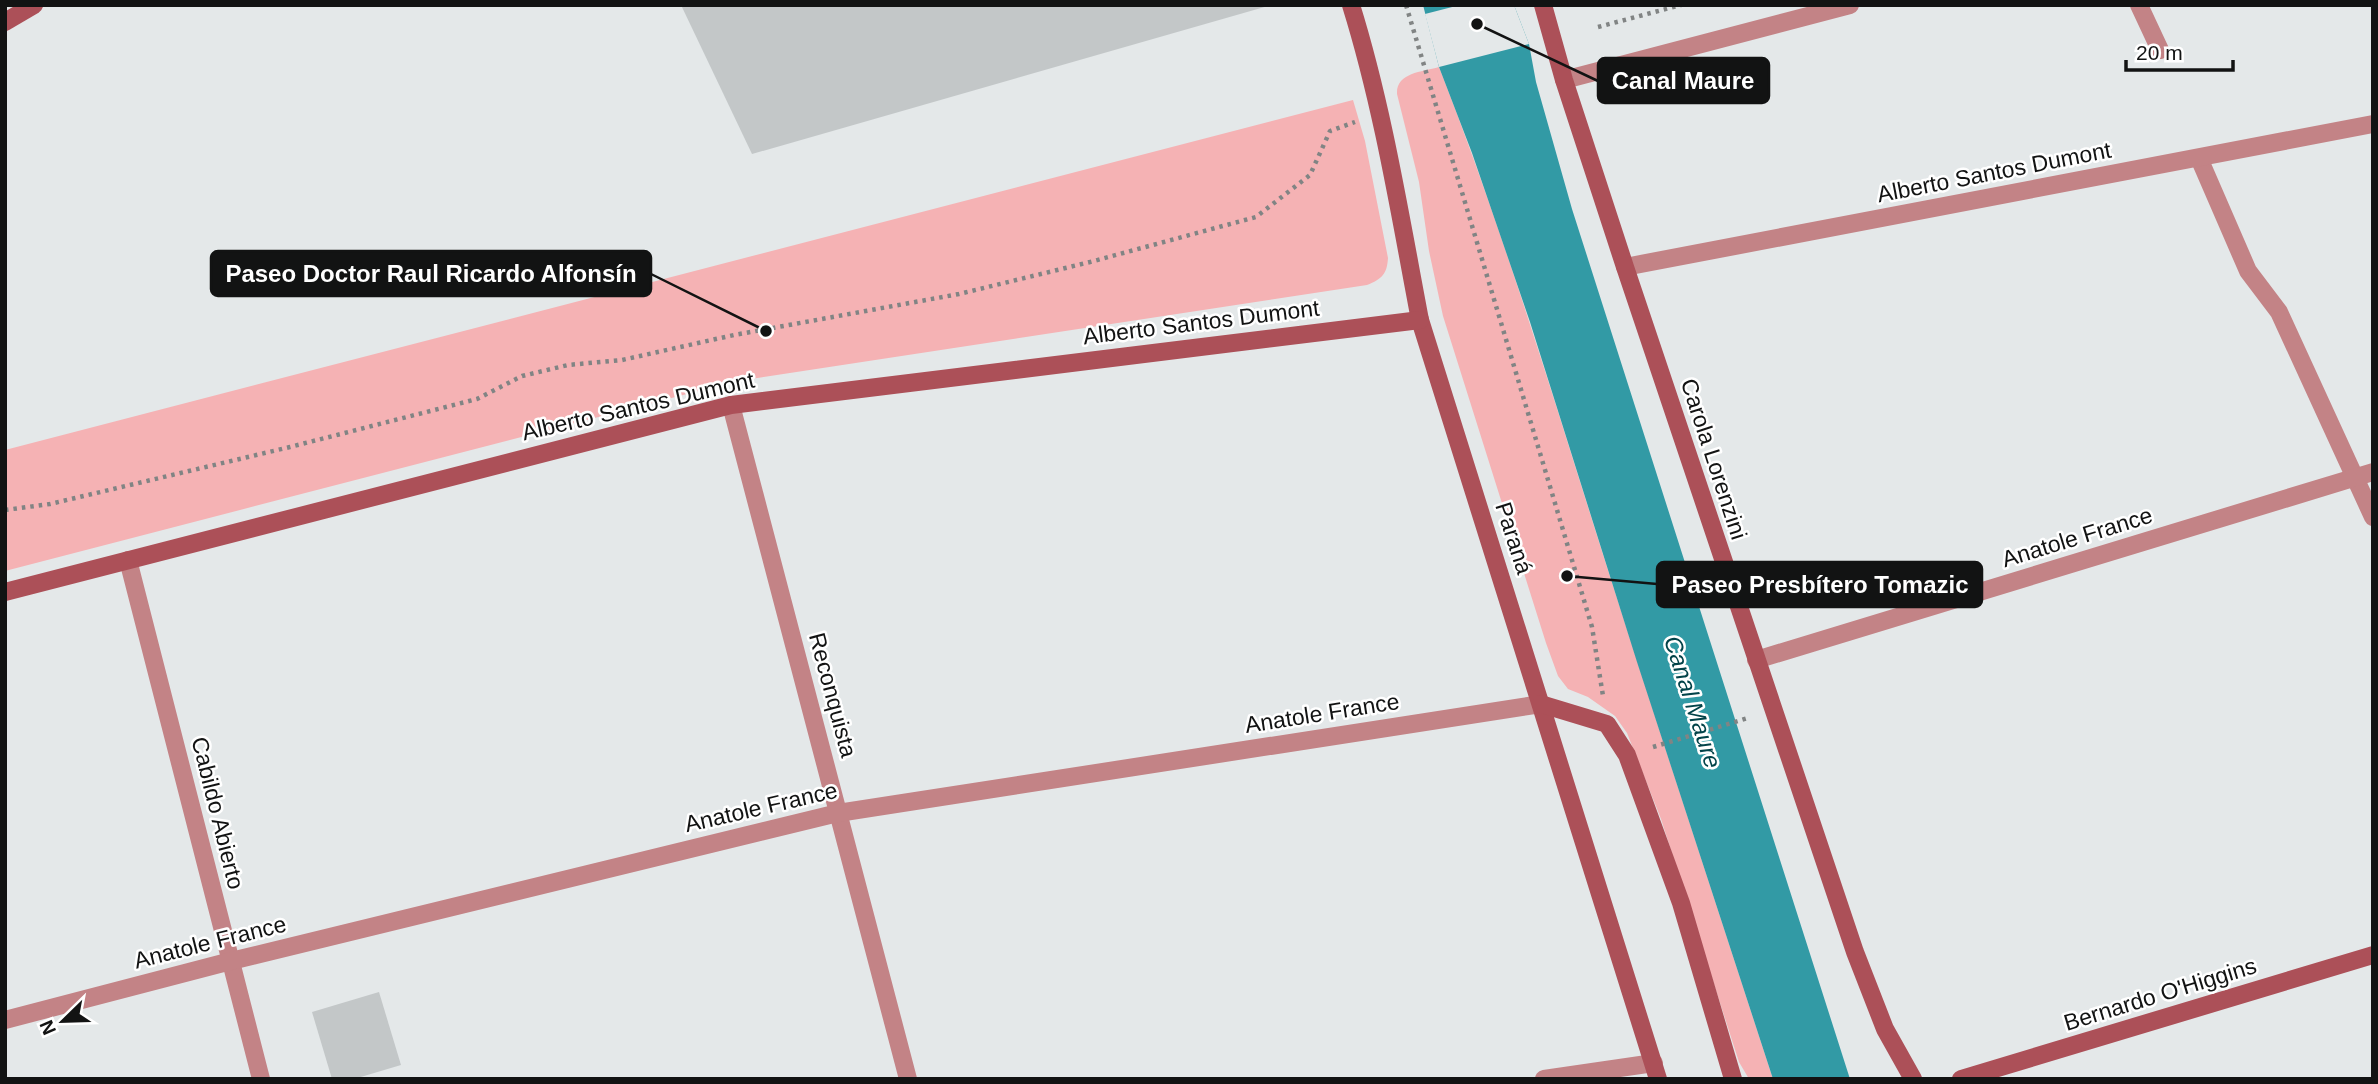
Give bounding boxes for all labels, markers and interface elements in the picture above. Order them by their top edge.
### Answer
scale bar [2126,28,2233,72]
text: 20 m [2136,41,2183,64]
callout: Canal Maure [1598,58,1769,103]
text: Canal Maure [1612,67,1754,94]
street label: Alberto Santos Dumont [1875,136,2114,207]
callout: Paseo Doctor Raul Ricardo Alfonsín [211,251,651,296]
text: Paseo Doctor Raul Ricardo Alfonsín [225,260,637,287]
street label: Alberto Santos Dumont [1081,295,1321,349]
street label: Alberto Santos Dumont [519,366,757,445]
street label: Carola Lorenzini [1676,375,1752,543]
street label: Paraná [1490,499,1538,577]
street label: Anatole France [1999,502,2155,572]
callout: Paseo Presbítero Tomazic [1657,562,1982,607]
text: Paseo Presbítero Tomazic [1672,571,1969,598]
street label: Reconquista [804,630,862,760]
water label: Canal Maure [1659,632,1727,772]
street label: Anatole France [1243,688,1401,738]
street label: Cabildo Abierto [187,734,249,892]
street label: Anatole France [682,777,840,837]
street label: Anatole France [131,911,289,973]
street label: Bernardo O'Higgins [2061,952,2259,1036]
north arrow [28,986,98,1056]
text: N [35,1017,60,1038]

